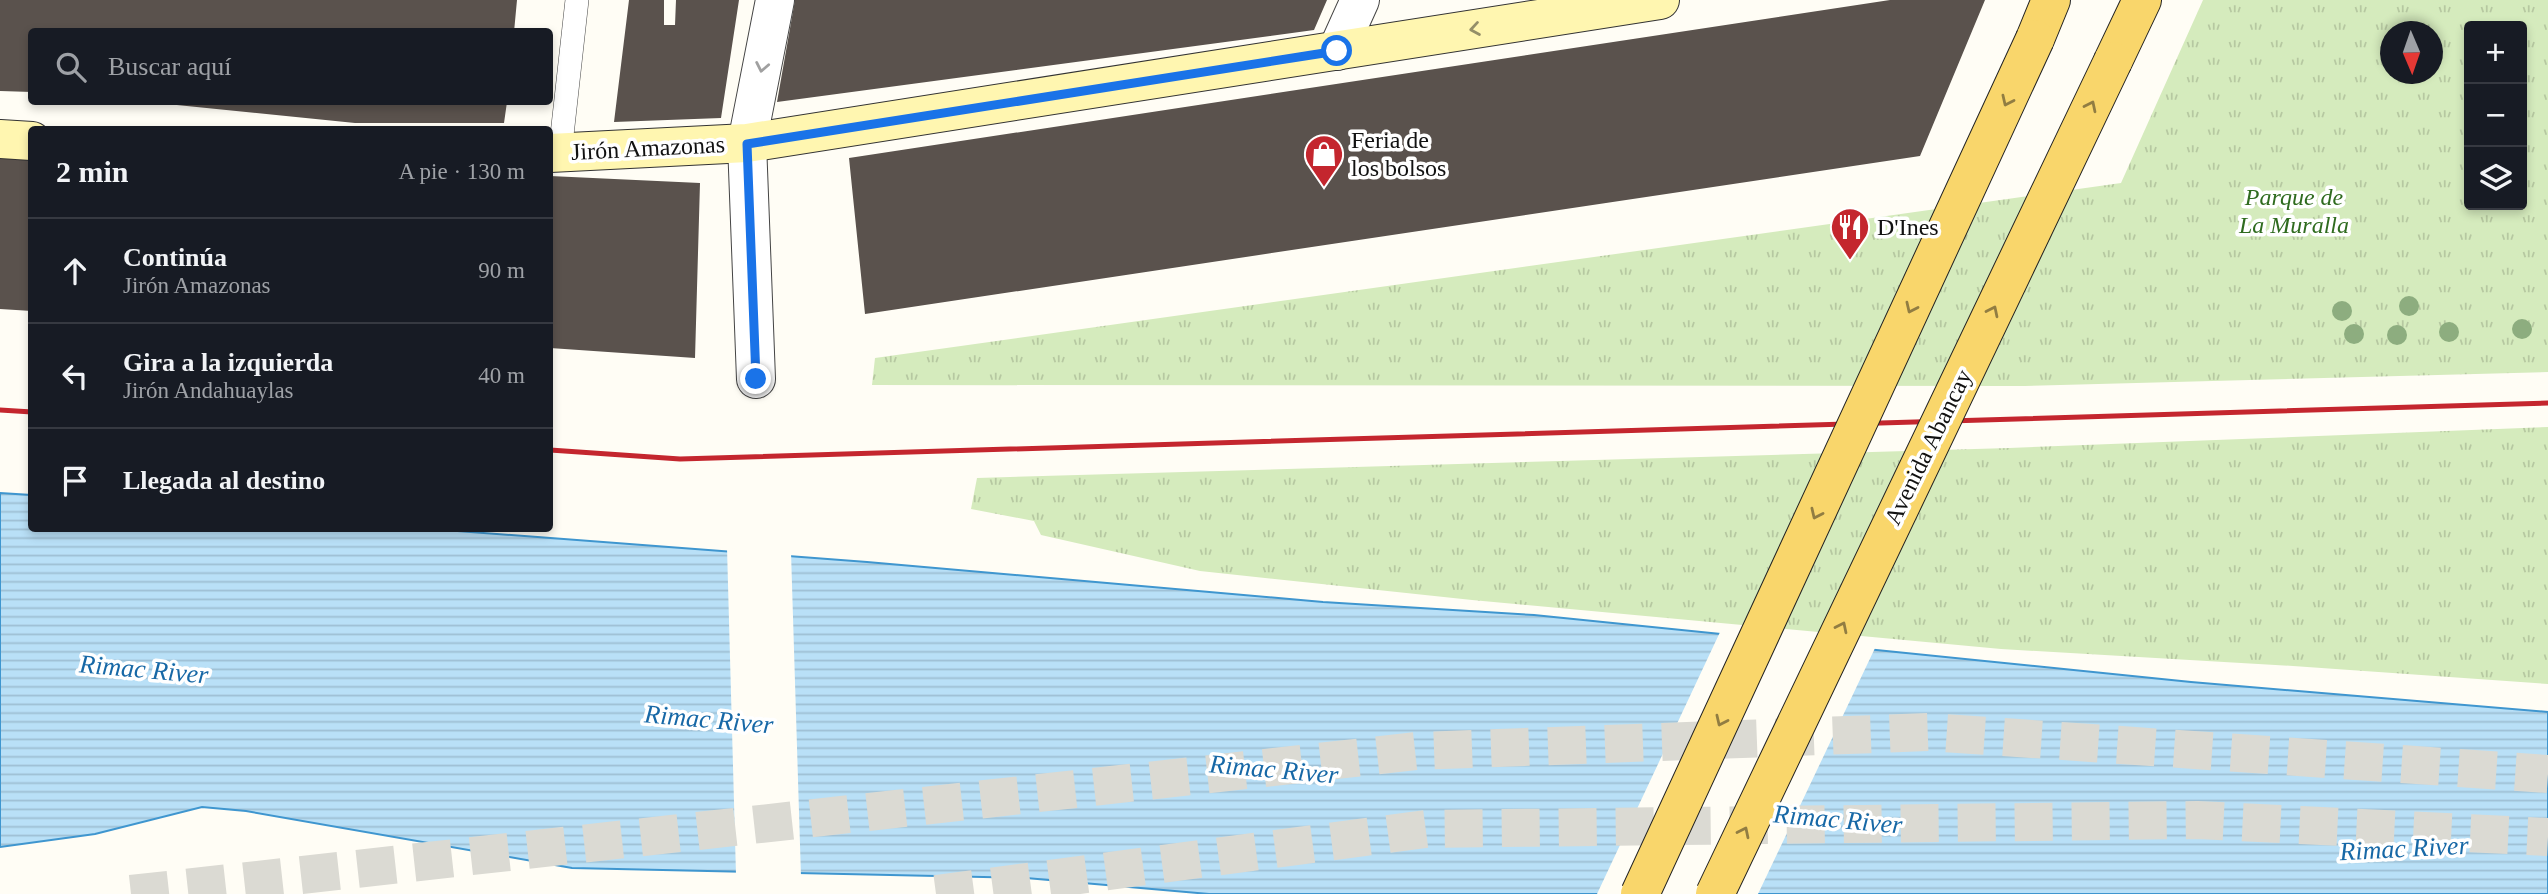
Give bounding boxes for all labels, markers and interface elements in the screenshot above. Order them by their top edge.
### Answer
one-way arrow [1470,21,1481,36]
north arrow [2380,21,2443,84]
map controls [2464,21,2527,210]
button: + [2464,21,2527,84]
search box [28,28,553,105]
route start [1321,35,1352,66]
icon: search [52,48,90,86]
text: Buscar aquí [108,52,231,81]
one-way arrow [755,61,770,73]
button: − [2464,84,2527,147]
one-way arrow [2001,94,2015,106]
one-way arrow [2083,101,2097,113]
place label: Feria de los bolsos [1351,127,1446,181]
street label: Jirón Amazonas [570,131,726,165]
shop icon: Feria de los bolsos [1303,133,1345,188]
button: layers [2464,147,2527,210]
text: 2 min [56,155,129,188]
text: A pie · 130 m [399,159,525,184]
park label: Parque de La Muralla [2238,184,2349,238]
restaurant icon: D'Ines [1829,206,1871,261]
place label: D'Ines [1877,214,1939,240]
text: Continúa [123,243,227,272]
icon: ahead [56,252,94,290]
text: 90 m [478,258,525,283]
text: Jirón Amazonas [123,273,271,298]
one-way arrow [1906,300,1920,313]
one-way arrow [1985,306,1999,318]
text: Gira a la izquierda [123,348,333,377]
icon: left [56,357,94,395]
text: 40 m [478,363,525,388]
route end [740,363,771,394]
street label: Avenida Abancay [1879,365,1977,529]
text: Jirón Andahuaylas [123,378,294,403]
icon: arrive [56,462,94,500]
text: Llegada al destino [123,466,325,495]
one-way arrow [1810,507,1824,519]
one-way arrow [1834,622,1848,634]
water label: Rimac River [77,649,210,690]
water label: Rimac River [642,699,775,740]
one-way arrow [1715,713,1729,726]
water label: Rimac River [1207,749,1340,790]
water label: Rimac River [1771,799,1904,840]
one-way arrow [1736,827,1750,839]
water label: Rimac River [2338,831,2470,866]

